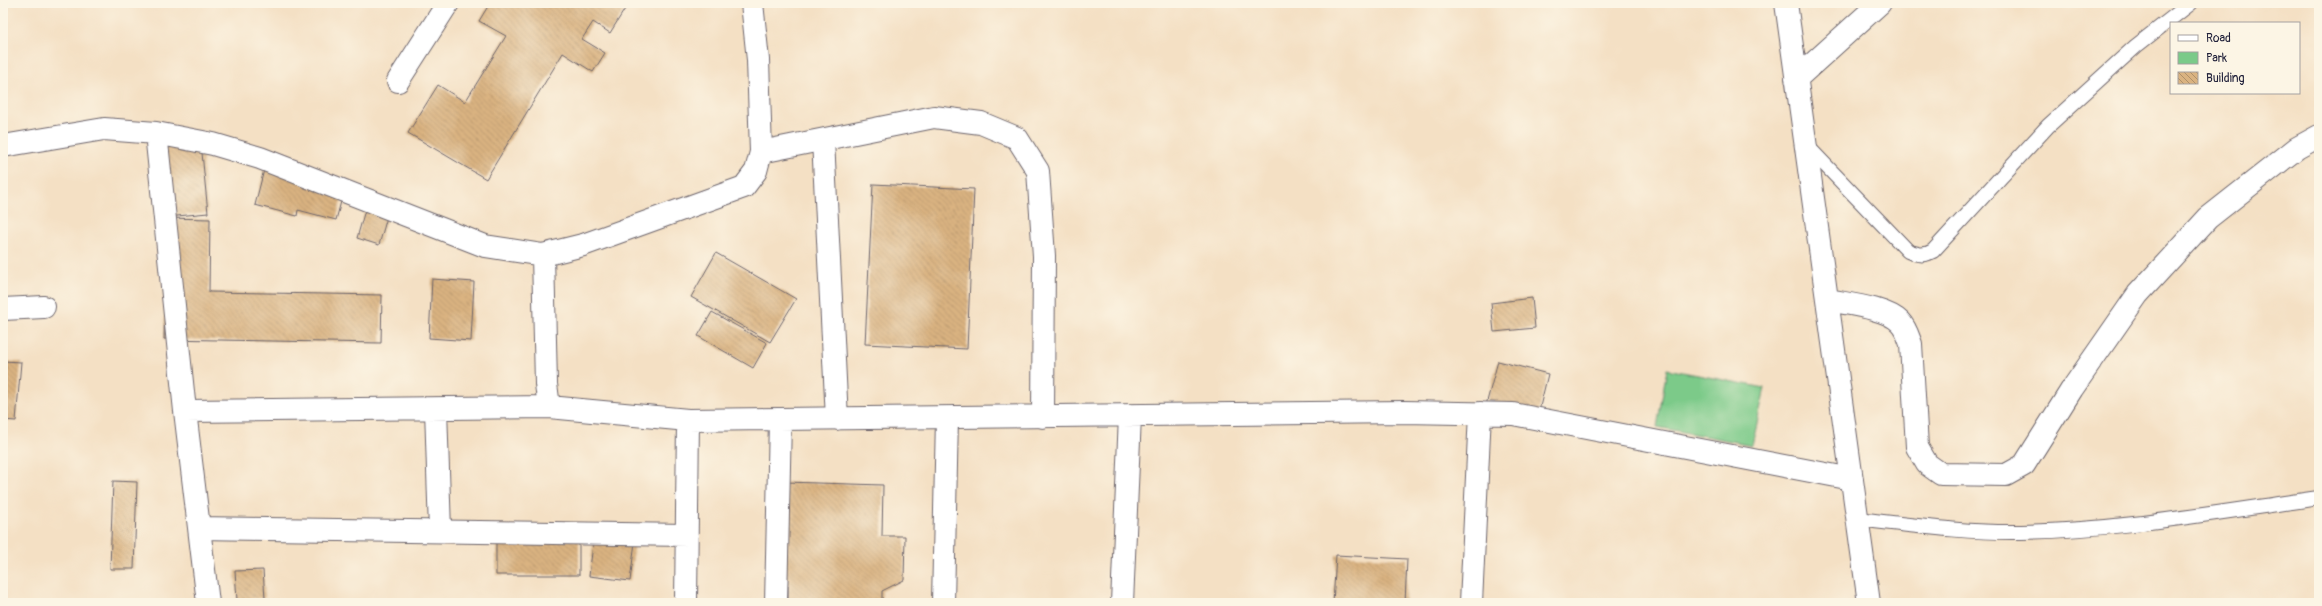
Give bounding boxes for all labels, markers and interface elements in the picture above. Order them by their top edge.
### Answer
legend [2170,22,2300,94]
text: Road [2206,31,2231,46]
text: Park [2206,51,2227,66]
text: Building [2206,71,2245,86]

